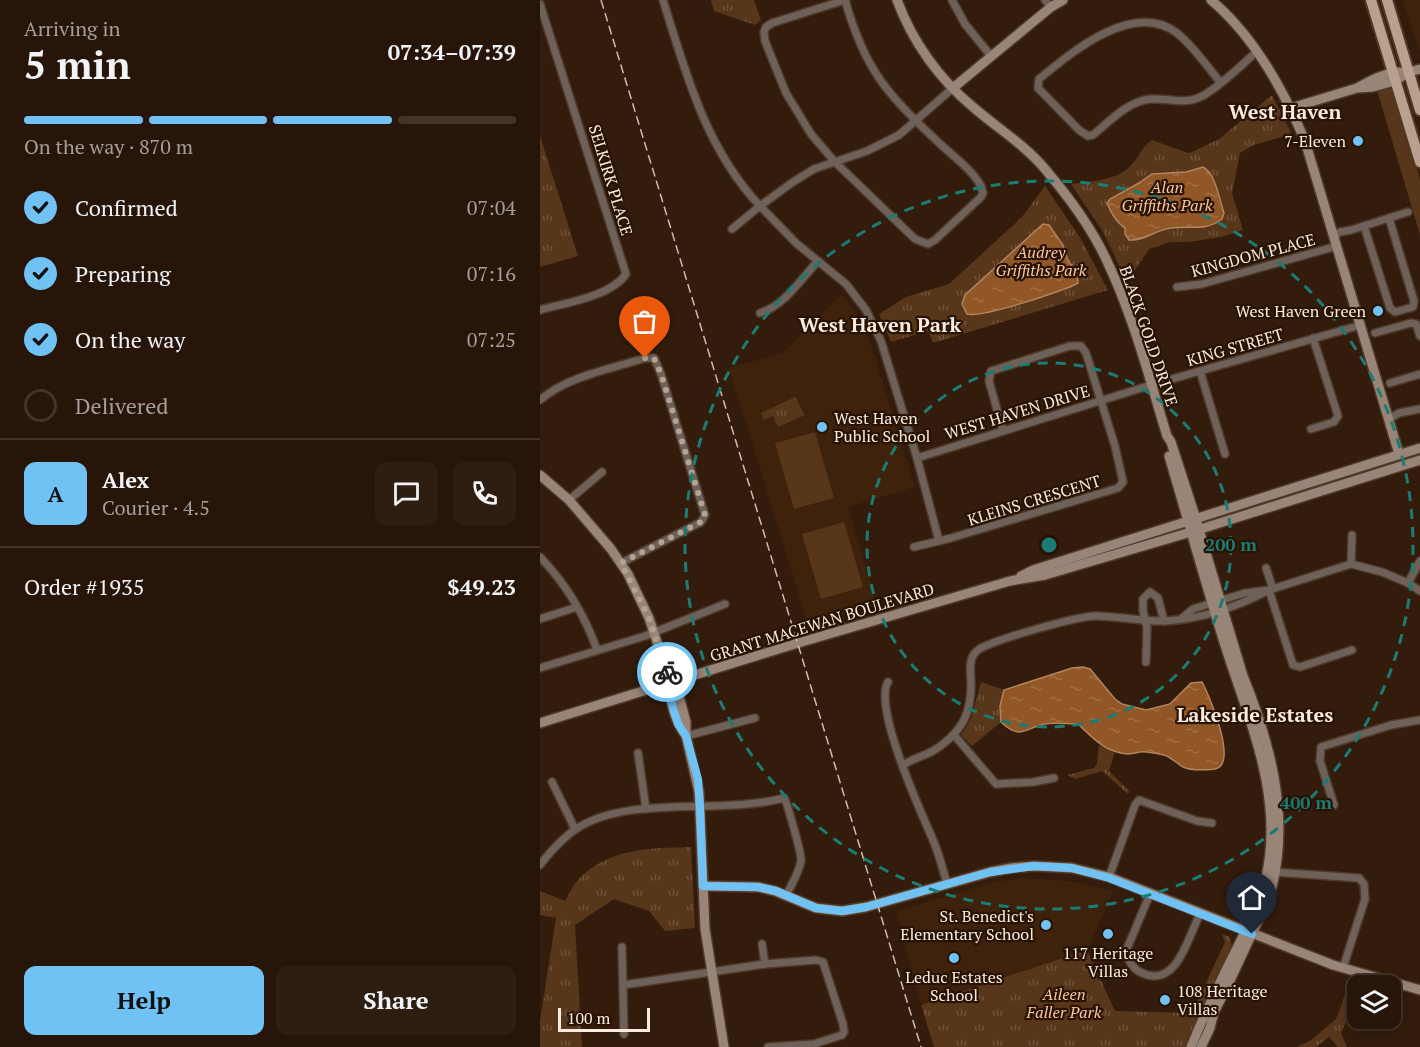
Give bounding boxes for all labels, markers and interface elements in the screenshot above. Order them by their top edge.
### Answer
text: Arriving in [24,15,120,42]
text: 07:34–07:39 [388,37,516,66]
text: 5 min [24,38,131,90]
district label: West Haven [1229,98,1342,125]
street label: SELKIRK PLACE [584,122,638,238]
place label: 7-Eleven [1284,130,1346,152]
text: On the way · 870 m [24,133,193,160]
marker: 7-Eleven [1351,134,1365,148]
park label: Alan Griffiths Park [1122,176,1213,216]
icon: check [24,191,57,224]
text: Confirmed [75,193,178,222]
text: 07:04 [467,194,516,221]
street label: KINGDOM PLACE [1189,228,1317,282]
park label: Audrey Griffiths Park [996,241,1087,281]
icon: check [24,257,57,290]
text: Preparing [75,259,171,288]
text: 07:16 [467,260,516,287]
street label: BLACK GOLD DRIVE [1115,263,1183,409]
pin [619,296,670,358]
place label: West Haven Green [1236,300,1366,322]
marker: West Haven Green [1371,304,1385,318]
icon: bag [628,305,661,338]
district label: West Haven Park [799,311,962,338]
icon: check [24,323,57,356]
street label: KING STREET [1184,323,1286,371]
text: On the way [75,325,185,354]
text: 07:25 [467,326,516,353]
street label: WEST HAVEN DRIVE [942,379,1092,445]
text: Delivered [75,391,168,420]
place label: West Haven Public School [834,407,931,447]
marker: West Haven Public School [815,420,829,434]
button: chat [375,462,438,525]
button: phone [453,462,516,525]
text: Alex [102,465,149,494]
street label: KLEINS CRESCENT [965,469,1103,531]
text: A [47,479,64,508]
text: Courier · 4.5 [102,494,210,521]
text: 200 m [1205,532,1257,556]
centre of rings [1039,535,1059,555]
text: Order #1935 [24,572,144,601]
text: $49.23 [447,572,516,601]
street label: GRANT MACEWAN BOULEVARD [707,577,937,667]
courier [637,642,697,702]
icon: bike [651,656,684,689]
district label: Lakeside Estates [1177,701,1333,728]
text: 400 m [1280,790,1332,814]
pin [1226,872,1277,934]
icon: home [1235,881,1268,914]
place label: St. Benedict's Elementary School [900,905,1034,945]
marker: St. Benedict's Elementary School [1039,918,1053,932]
marker: 117 Heritage Villas [1101,927,1115,941]
place label: 117 Heritage Villas [1063,942,1153,982]
marker: Leduc Estates School [947,951,961,965]
button: Help [24,966,264,1035]
button: Share [276,966,516,1035]
place label: Leduc Estates School [905,966,1003,1006]
map controls [1347,975,1401,1029]
button: layers [1347,975,1401,1029]
place label: 108 Heritage Villas [1177,980,1268,1020]
park label: Aileen Faller Park [1026,983,1102,1023]
marker: 108 Heritage Villas [1158,993,1172,1007]
scale bar [558,1005,650,1032]
text: 100 m [567,1007,610,1029]

